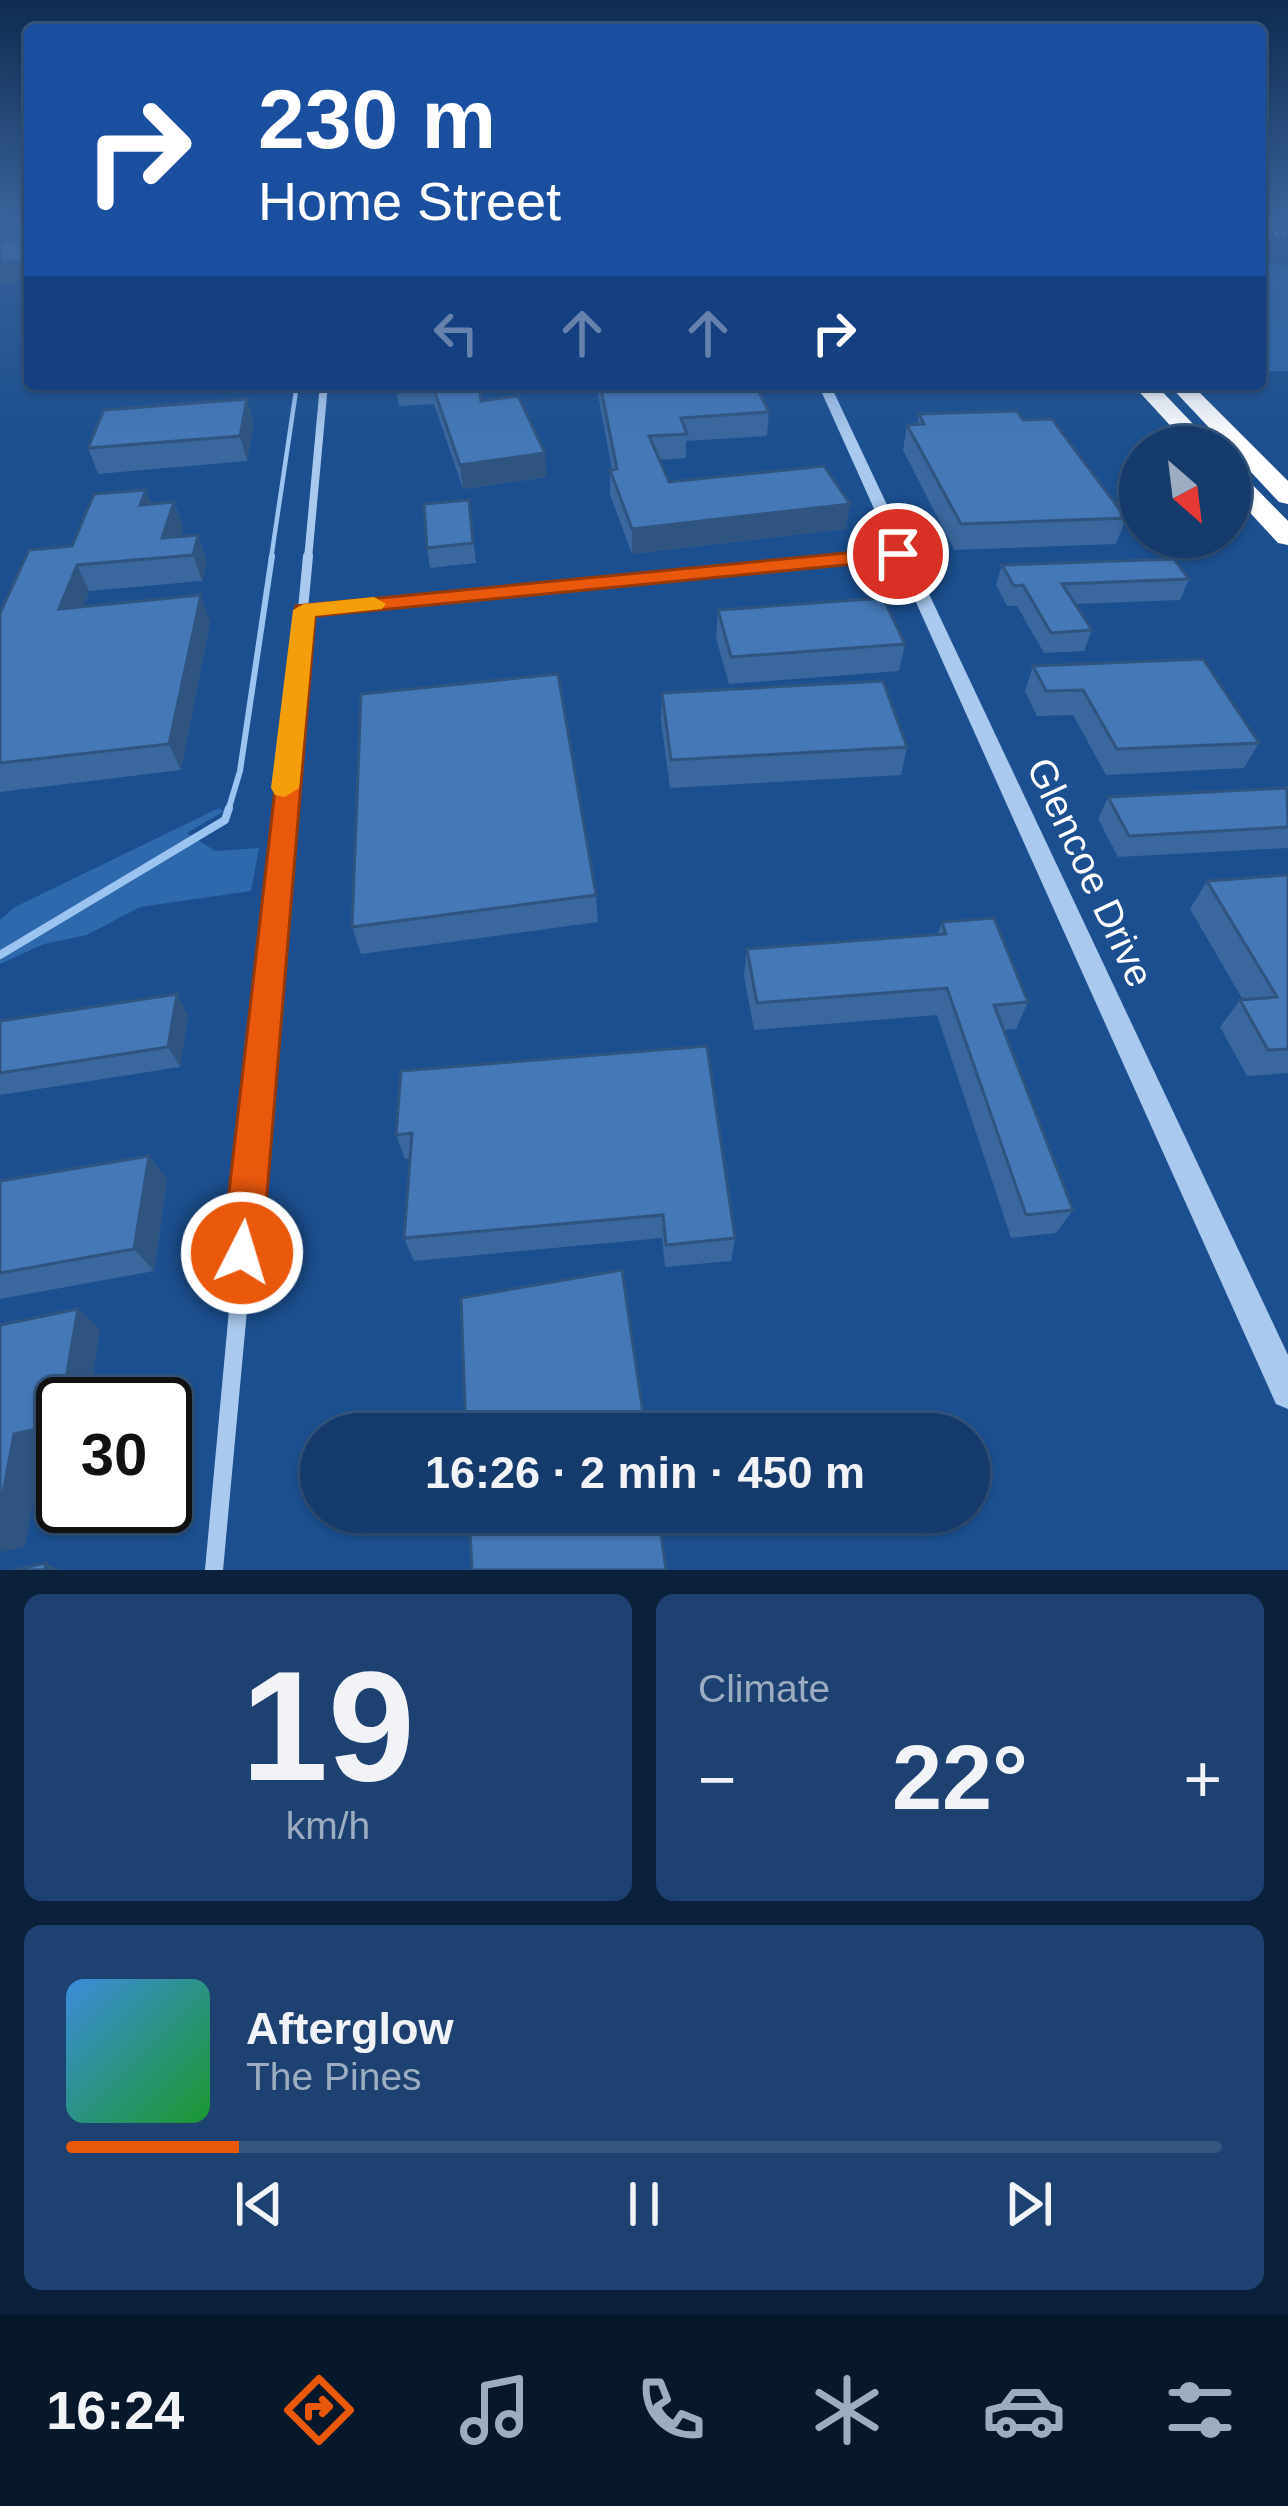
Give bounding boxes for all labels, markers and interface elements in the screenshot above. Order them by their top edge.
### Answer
icon: right [60,72,216,228]
text: 230 m [258,72,496,166]
text: Home Street [258,171,561,231]
icon: left [423,300,489,366]
icon: ahead [549,300,615,366]
icon: ahead [675,300,741,366]
icon: right [801,300,867,366]
north arrow [1119,426,1251,558]
map controls [1119,426,1251,558]
pin [847,503,949,605]
icon: arrive [865,521,931,587]
street label: Glencoe Drive [1019,751,1162,993]
position arrow [179,1190,305,1316]
speed limit sign: 30 [36,1377,192,1533]
text: 16:26 · 2 min · 450 m [425,1447,865,1498]
text: 19 [241,1639,415,1813]
text: Climate [698,1667,830,1710]
text: 22° [892,1728,1028,1828]
text: − [698,1742,737,1816]
text: + [1183,1742,1222,1816]
text: km/h [286,1804,370,1847]
text: Afterglow [246,2003,454,2054]
text: The Pines [246,2055,422,2098]
icon: previous [226,2171,292,2237]
icon: pause [611,2171,677,2237]
icon: next [996,2171,1062,2237]
icon: directions [277,2368,361,2452]
icon: music [453,2368,537,2452]
icon: phone [629,2368,713,2452]
icon: climate [805,2368,889,2452]
icon: car [982,2368,1066,2452]
icon: filters [1158,2368,1242,2452]
text: 16:24 [46,2380,184,2440]

